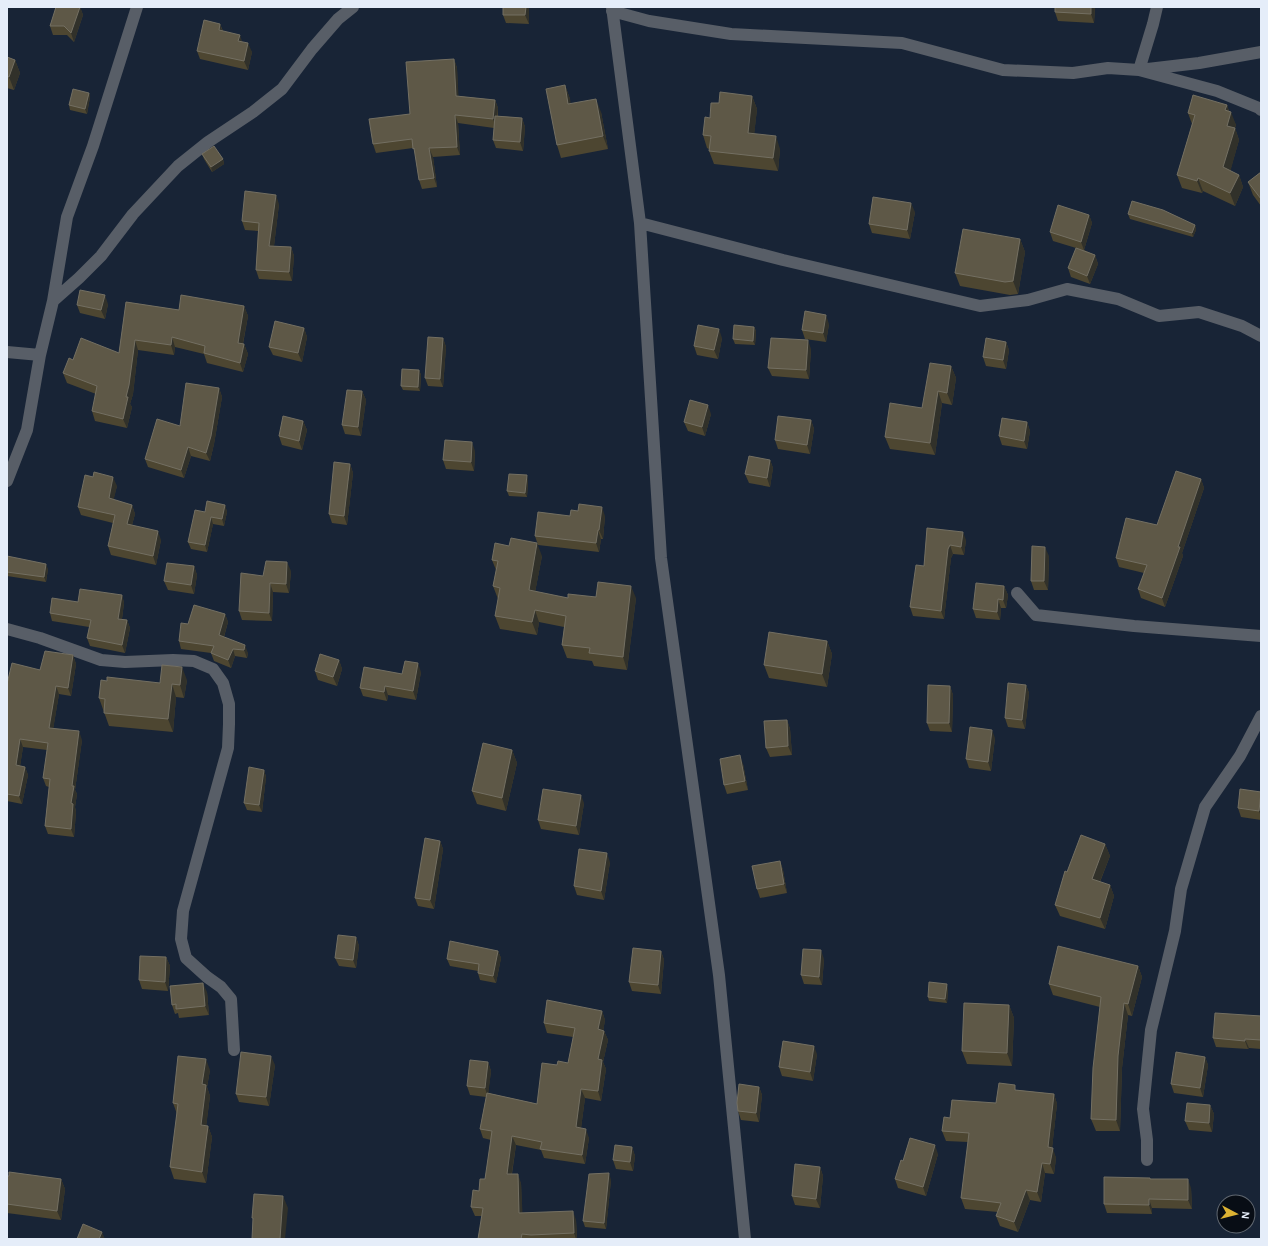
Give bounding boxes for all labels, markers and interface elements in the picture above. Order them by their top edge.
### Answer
north arrow [1216,1194,1256,1234]
text: N [1240,1211,1251,1220]

